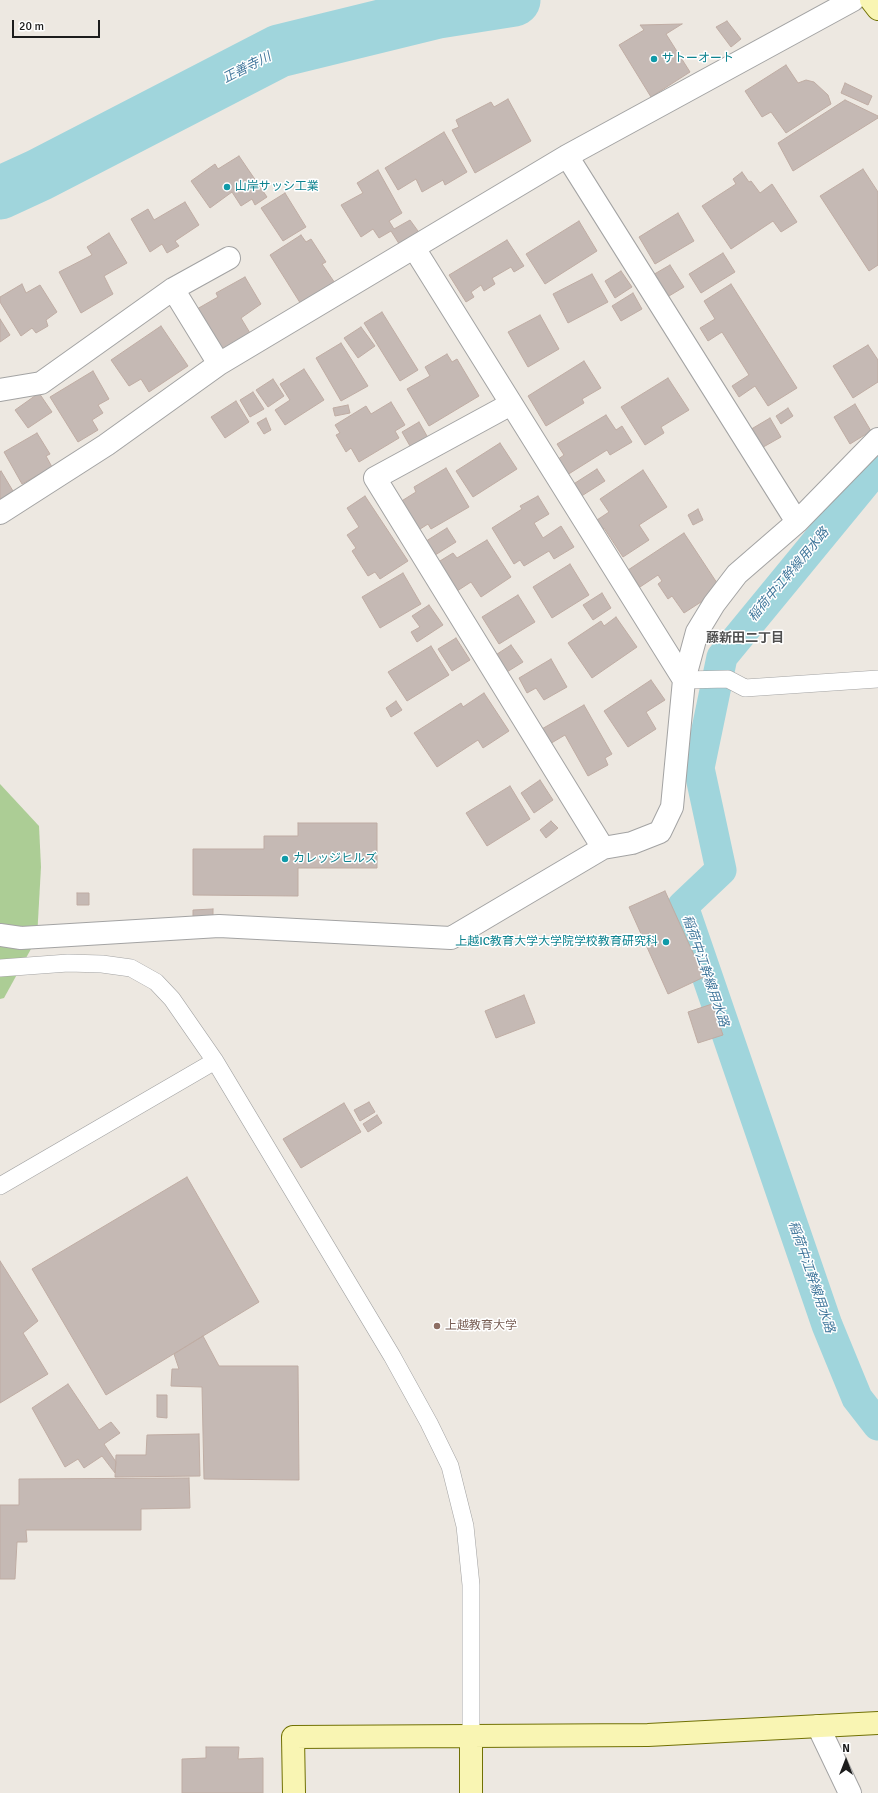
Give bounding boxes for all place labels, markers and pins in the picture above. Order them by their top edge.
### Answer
place label: サトーオート [662,52,734,66]
marker: サトーオート [649,54,659,64]
place label: 山岸サッシ工業 [235,180,319,194]
marker: 山岸サッシ工業 [222,182,232,192]
place label: カレッジヒルズ [293,852,377,866]
marker: カレッジヒルズ [280,854,290,864]
place label: 上越IC教育大学大学院学校教育研究科 [455,935,658,949]
marker: 上越IC教育大学大学院学校教育研究科 [661,937,671,947]
place label: 上越教育大学 [445,1319,517,1333]
marker: 上越教育大学 [432,1321,442,1331]

